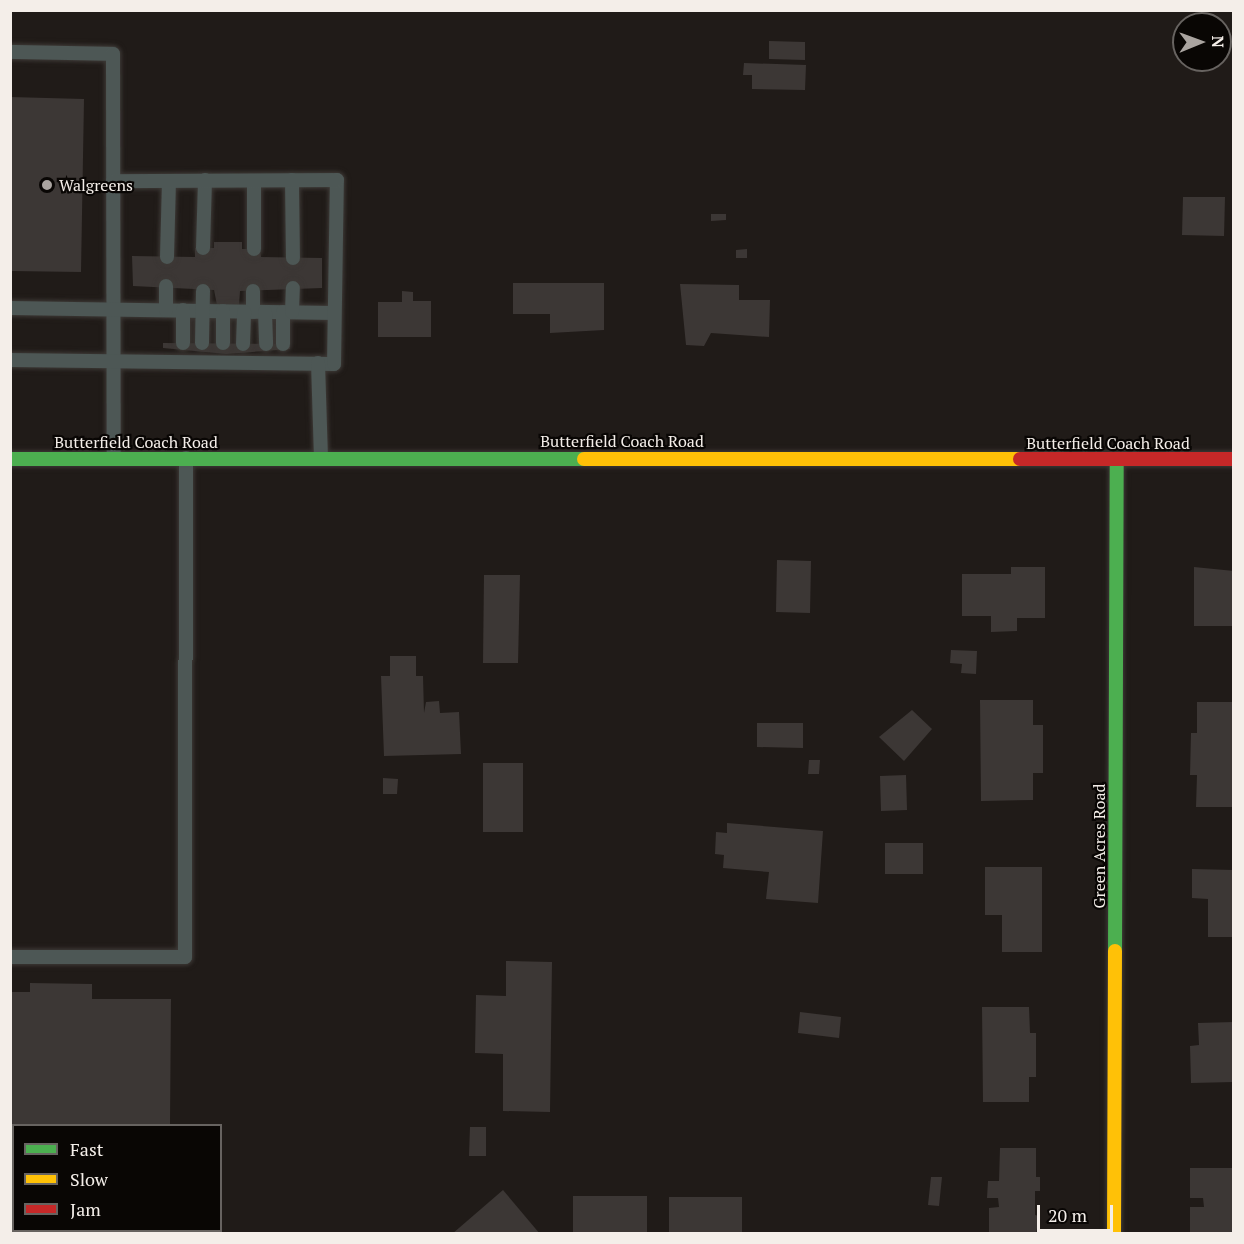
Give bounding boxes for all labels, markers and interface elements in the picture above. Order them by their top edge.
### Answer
north arrow [1172,12,1232,72]
text: N [1207,35,1229,48]
place label: Walgreens [59,175,133,195]
marker: Walgreens [40,178,54,192]
street label: Butterfield Coach Road [540,431,704,451]
street label: Butterfield Coach Road [54,432,218,452]
street label: Butterfield Coach Road [1026,433,1190,453]
street label: Green Acres Road [1089,783,1109,909]
legend [12,1124,222,1232]
text: Fast [70,1137,103,1161]
text: Slow [70,1167,108,1191]
scale bar [1040,1193,1116,1231]
text: Jam [70,1197,101,1221]
text: 20 m [1048,1203,1087,1227]

